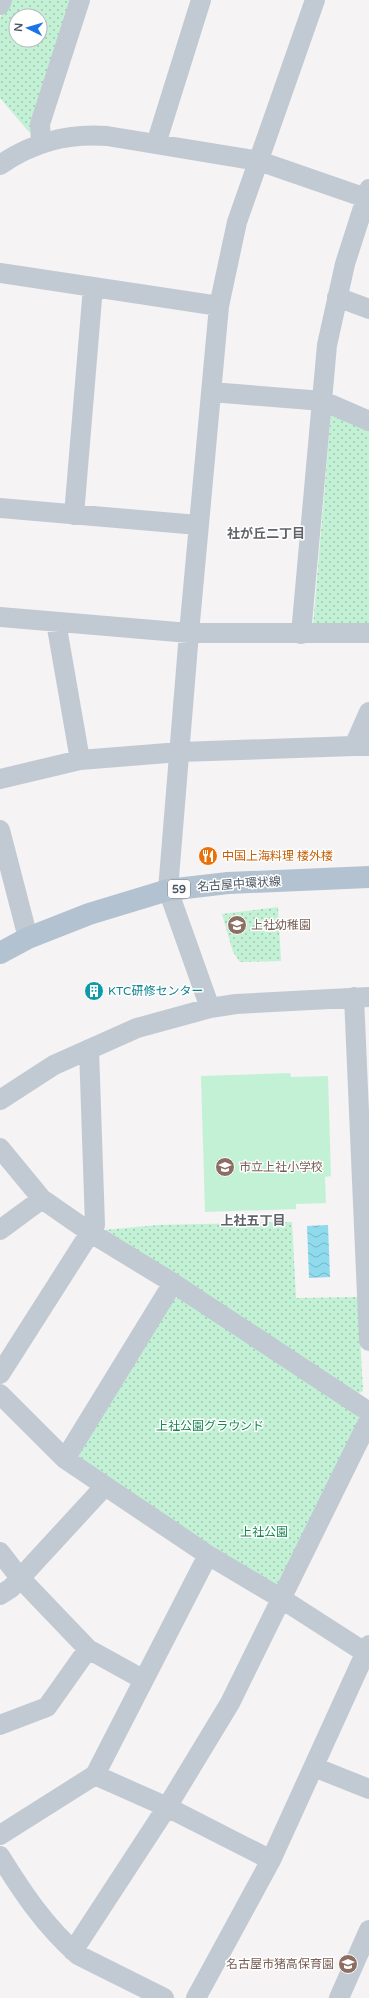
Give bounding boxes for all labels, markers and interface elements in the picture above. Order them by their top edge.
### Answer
north arrow [8,8,48,48]
text: N [12,22,25,32]
district label: 社が丘二丁目 [227,526,305,542]
restaurant icon: 中国上海料理 楼外楼 [197,845,219,867]
place label: 中国上海料理 楼外楼 [222,849,333,863]
street label: 名古屋中環状線 [197,874,281,894]
road number: 59 [168,880,190,898]
school or university icon: 上社幼稚園 [226,914,248,936]
place label: 上社幼稚園 [251,918,311,932]
building icon: KTC研修センター [83,980,105,1002]
place label: KTC研修センター [108,984,203,998]
school or university icon: 市立上社小学校 [214,1156,236,1178]
place label: 市立上社小学校 [239,1160,323,1174]
district label: 上社五丁目 [220,1213,286,1229]
park label: 上社公園グラウンド [156,1419,264,1433]
park label: 上社公園 [240,1525,288,1539]
school or university icon: 名古屋市猪高保育園 [337,1953,359,1975]
place label: 名古屋市猪高保育園 [226,1957,334,1971]

